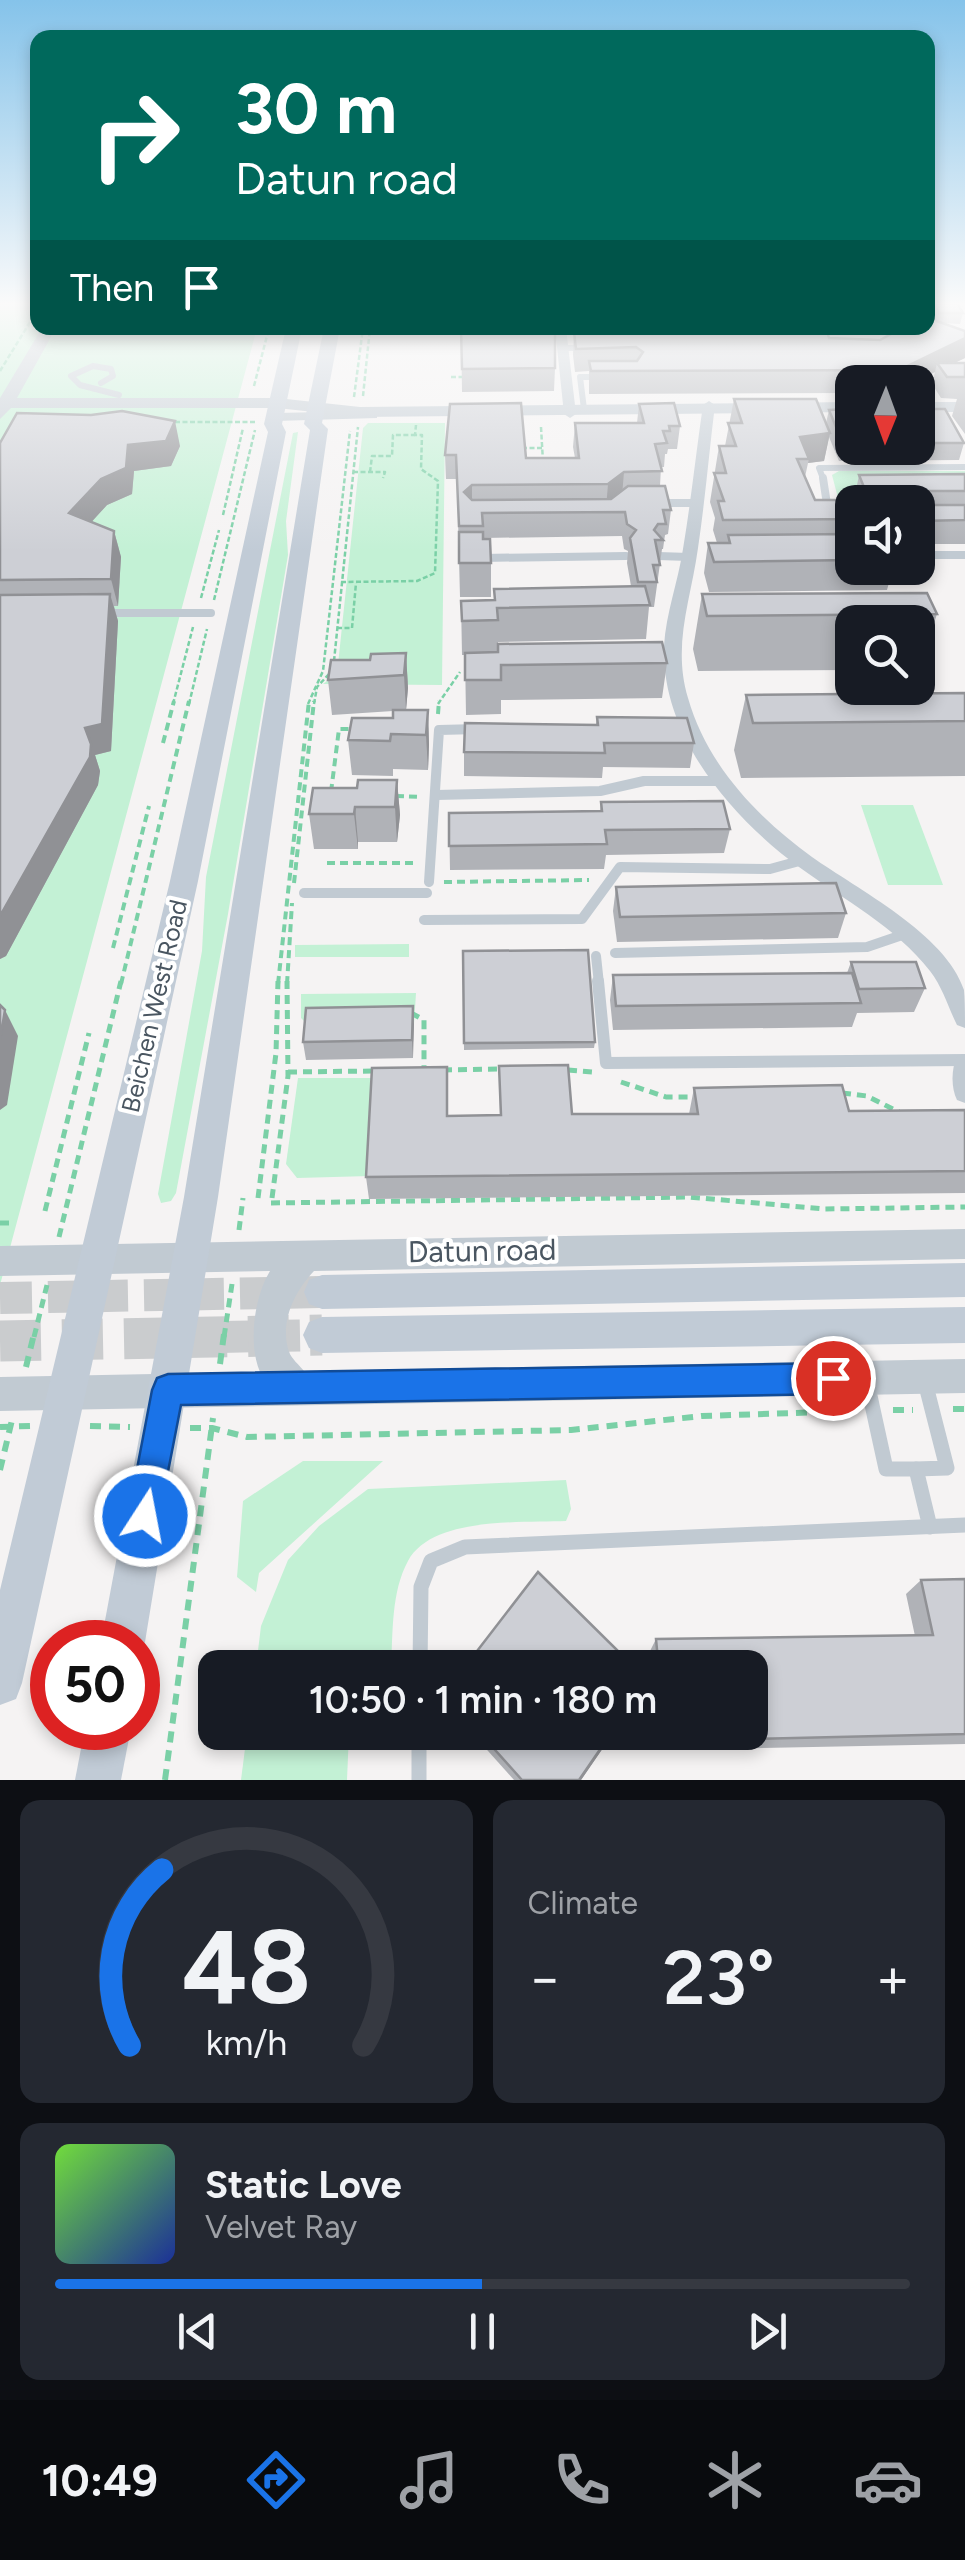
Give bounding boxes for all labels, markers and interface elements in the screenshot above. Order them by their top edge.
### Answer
text: 30 m [235,66,397,151]
icon: right [70,70,200,200]
text: Datun road [235,151,458,205]
icon: arrive [174,260,229,315]
text: Then [70,265,154,311]
north arrow [835,365,935,465]
map controls [835,365,935,705]
button: sound [835,485,935,585]
button: search [835,605,935,705]
street label: Beichen West Road [115,897,193,1115]
street label: Datun road [407,1231,557,1270]
pin [791,1336,876,1421]
icon: arrive [806,1351,861,1406]
position arrow [93,1464,197,1568]
speed limit sign: 50 [30,1620,160,1750]
text: 10:50 · 1 min · 180 m [309,1677,657,1723]
text: Climate [528,1884,638,1922]
text: 48 [182,1904,311,2029]
text: 23° [663,1933,775,2023]
text: − [528,1945,562,2011]
text: + [876,1945,910,2011]
text: km/h [205,2021,287,2064]
text: Static Love [205,2162,402,2208]
text: Velvet Ray [205,2208,357,2246]
icon: previous [170,2304,225,2359]
icon: pause [455,2304,510,2359]
icon: next [740,2304,795,2359]
icon: directions [241,2445,311,2515]
icon: music [394,2445,464,2515]
icon: phone [547,2445,617,2515]
icon: climate [700,2445,770,2515]
icon: car [853,2445,923,2515]
text: 10:49 [42,2453,158,2507]

